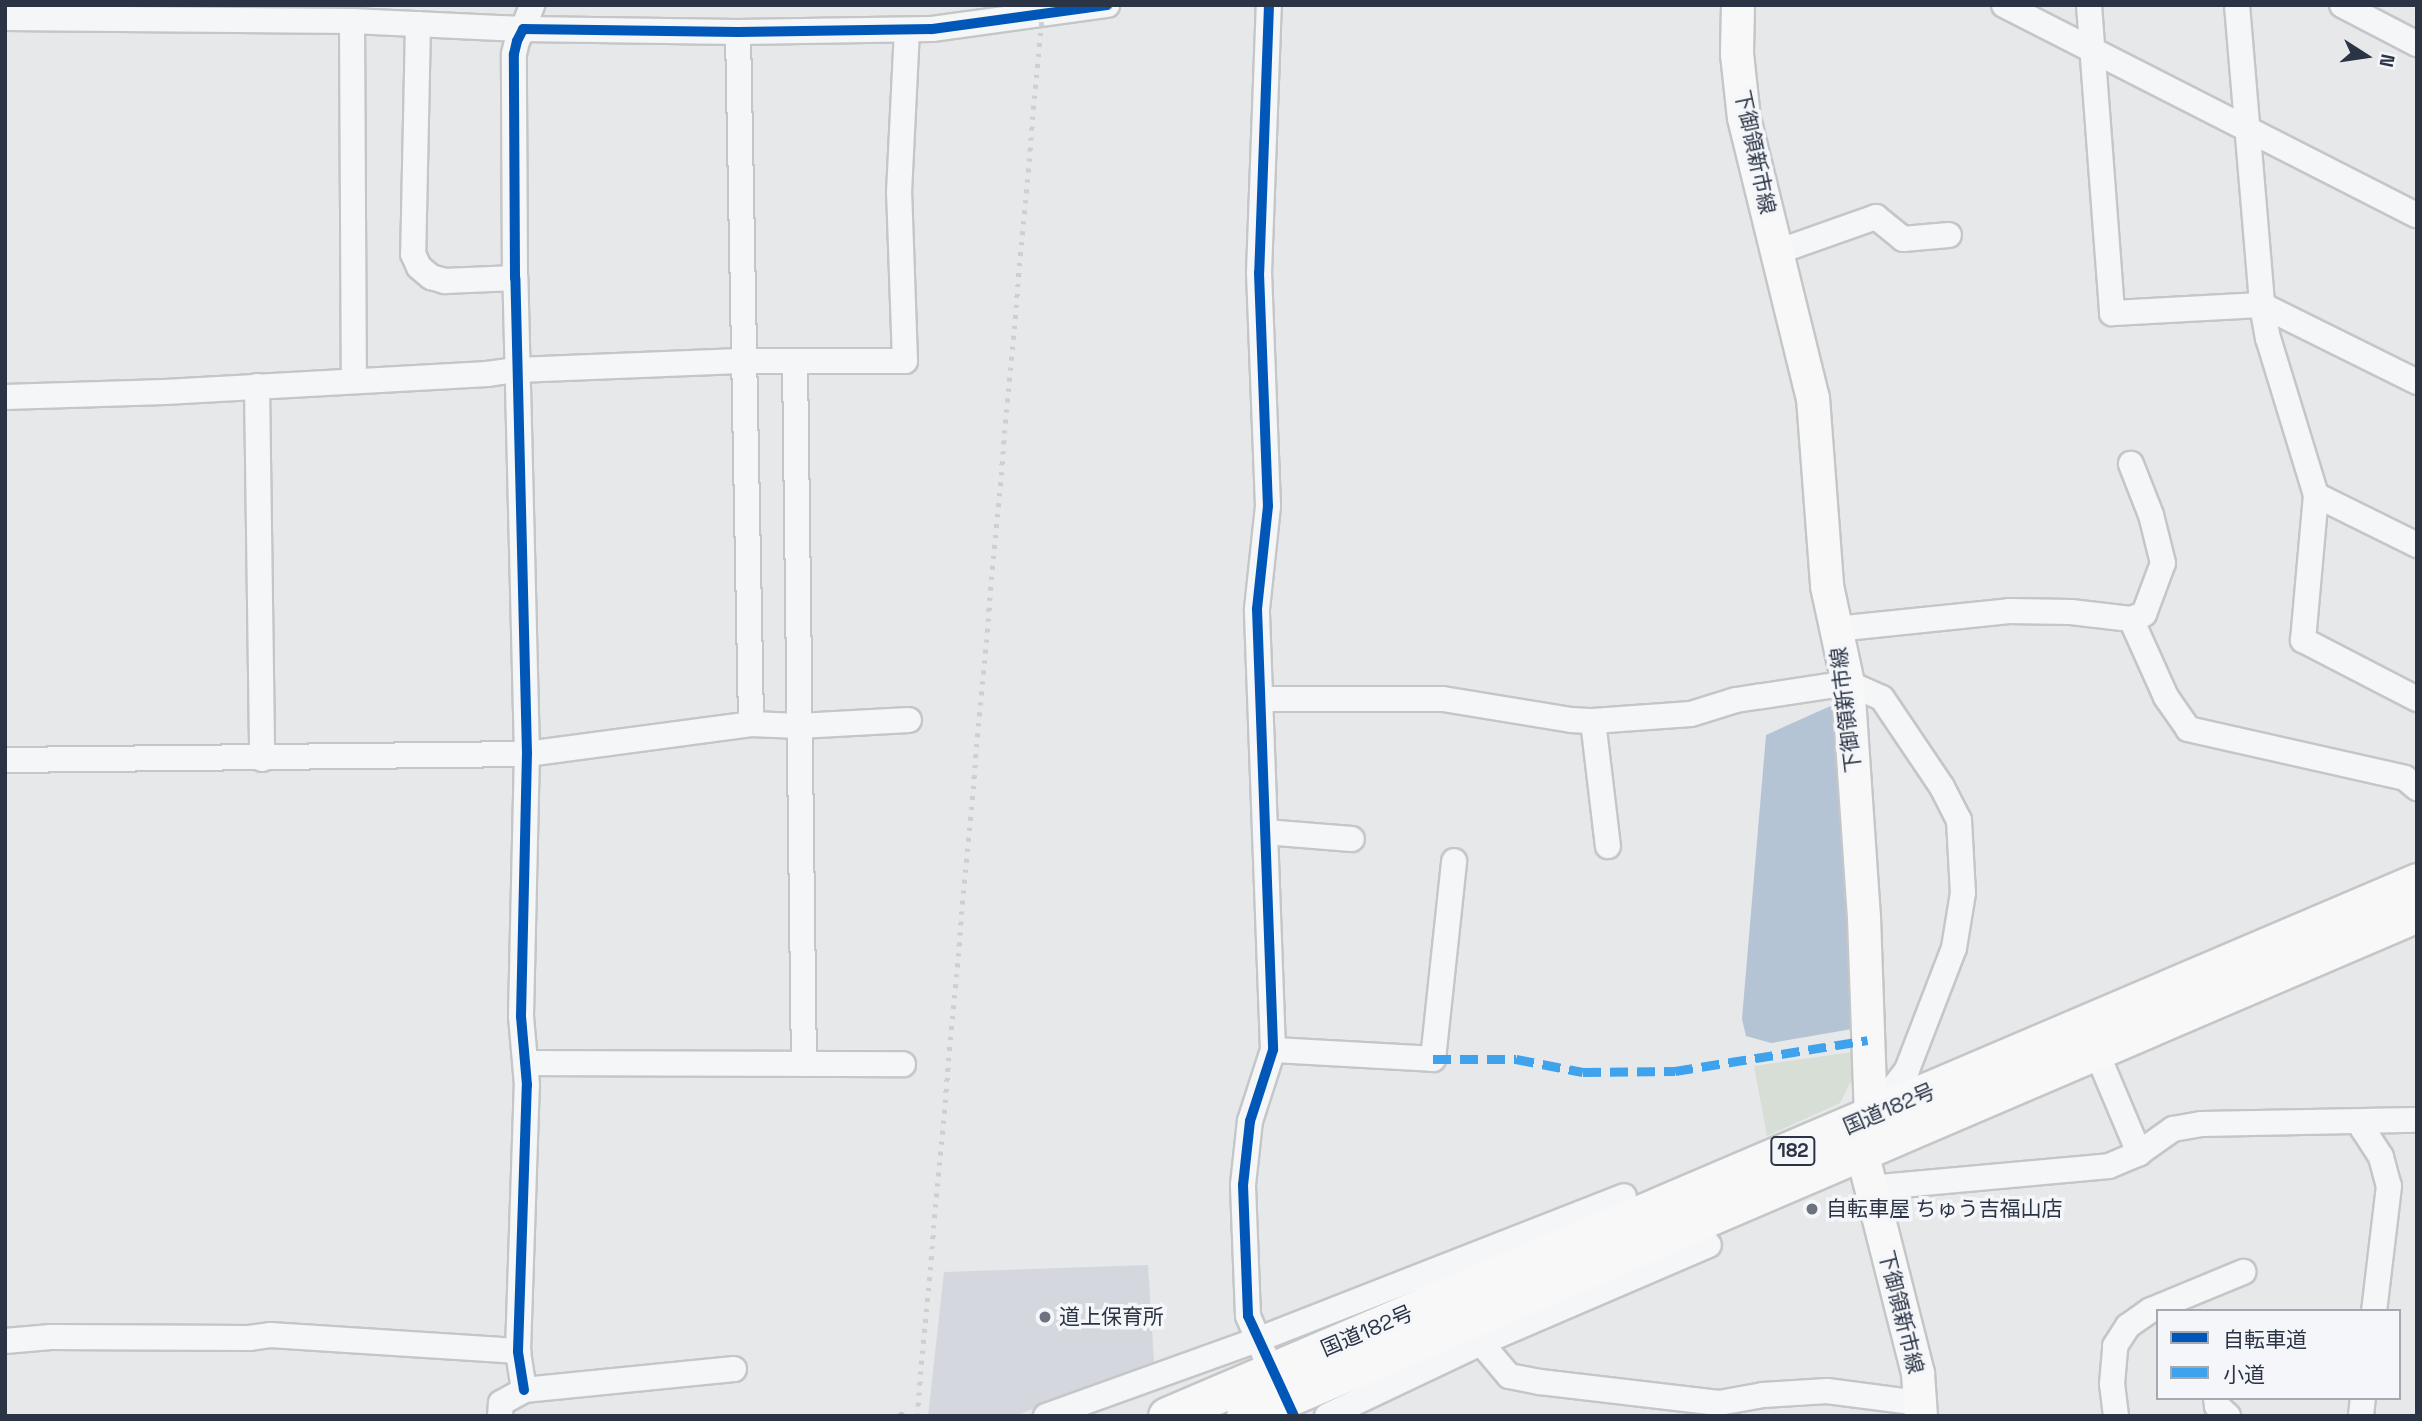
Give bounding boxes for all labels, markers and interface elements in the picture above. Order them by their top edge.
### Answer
north arrow [2331,21,2401,91]
text: N [2373,52,2401,69]
street label: 下御領新市線 [1730,88,1780,216]
street label: 下御領新市線 [1826,646,1866,774]
street label: 国道182号 [1839,1078,1939,1140]
road number: 182 [1770,1135,1816,1166]
place label: 自転車屋 ちゅう吉福山店 [1826,1196,2062,1222]
marker: 自転車屋 ちゅう吉福山店 [1804,1201,1820,1217]
street label: 下御領新市線 [1874,1248,1928,1376]
street label: 国道182号 [1317,1300,1417,1362]
place label: 道上保育所 [1059,1304,1164,1330]
marker: 道上保育所 [1037,1309,1053,1325]
legend [2156,1309,2401,1400]
text: 自転車道 [2223,1326,2307,1353]
text: 小道 [2223,1361,2265,1388]

